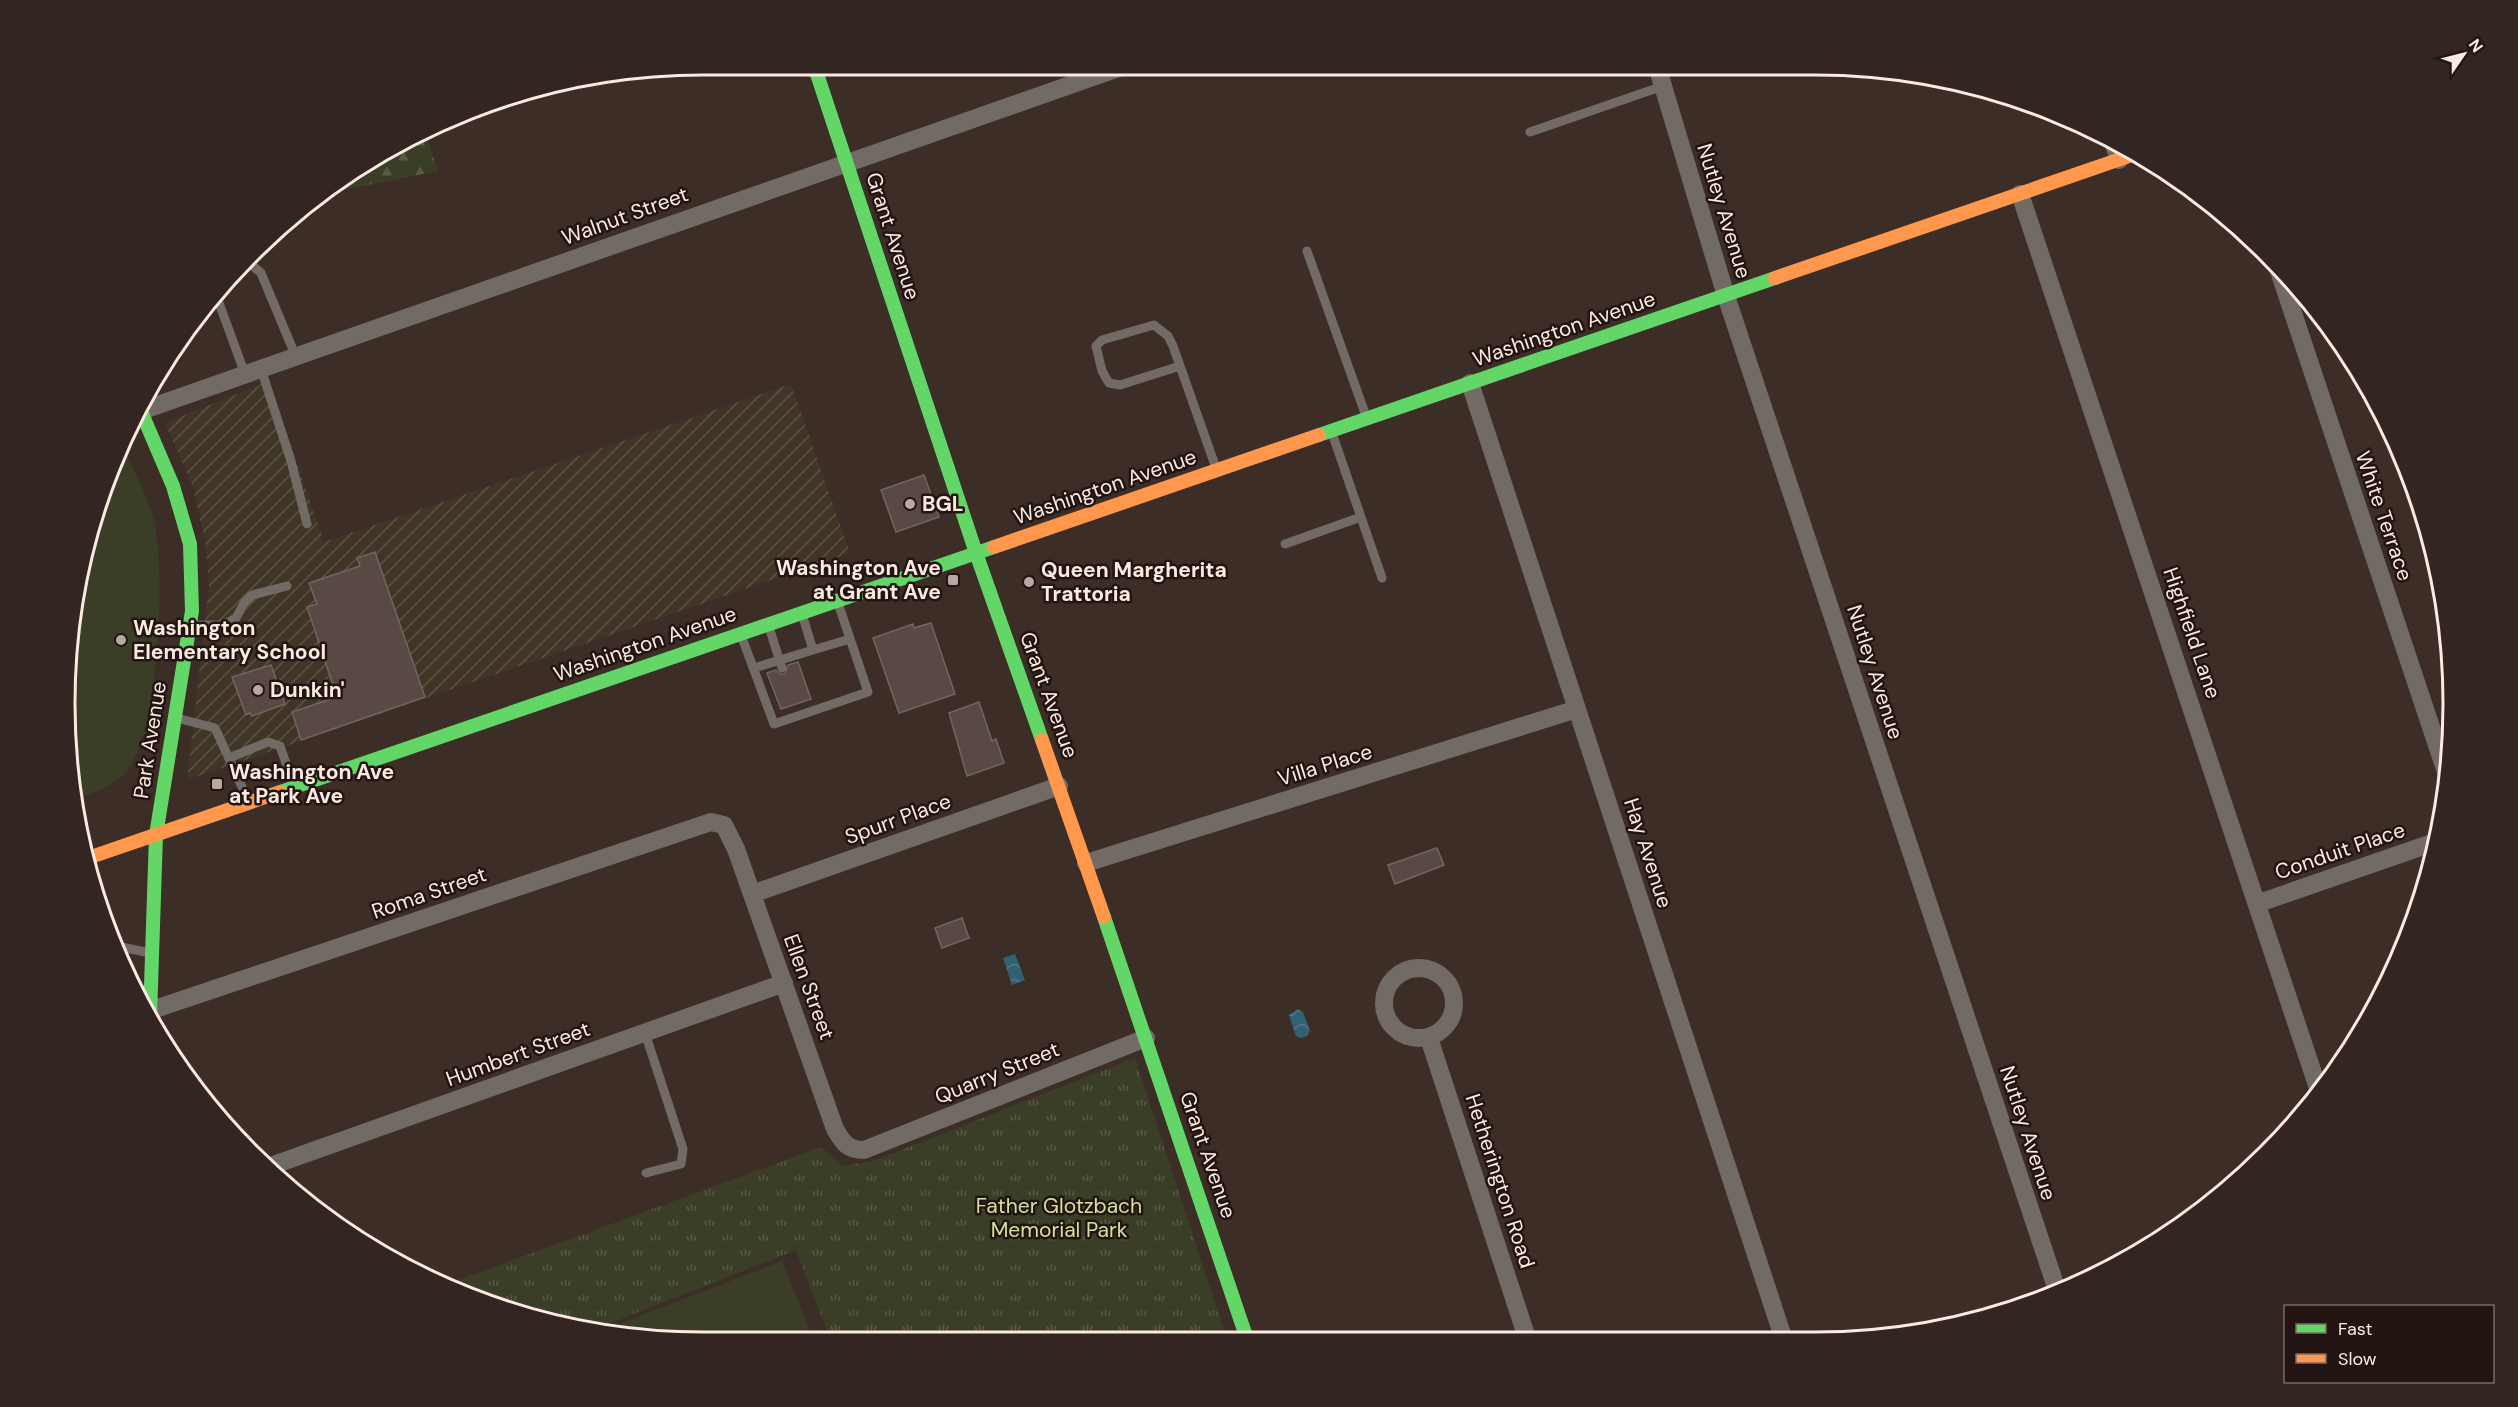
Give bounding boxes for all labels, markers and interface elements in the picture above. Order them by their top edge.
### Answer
north arrow [2434,24,2494,84]
text: N [2464,35,2488,56]
street label: Nutley Avenue [1690,140,1758,282]
street label: Grant Avenue [859,169,927,303]
street label: Walnut Street [558,180,692,252]
street label: Washington Avenue [1469,285,1659,373]
street label: Washington Avenue [1010,443,1200,531]
street label: White Terrace [2349,447,2419,585]
place label: BGL [922,490,963,518]
marker: BGL [903,497,917,511]
place label: Washington Ave at Grant Ave [776,554,941,606]
place label: Queen Margherita Trattoria [1041,556,1227,608]
street label: Highfield Lane [2156,564,2228,702]
marker: Washington Ave at Grant Ave [946,573,960,587]
marker: Queen Margherita Trattoria [1022,575,1036,589]
street label: Washington Avenue [550,600,740,688]
street label: Nutley Avenue [1840,601,1910,743]
place label: Washington Elementary School [133,614,326,666]
street label: Grant Avenue [1013,628,1085,762]
marker: Washington Elementary School [114,633,128,647]
place label: Dunkin' [270,676,345,704]
street label: Park Avenue [127,679,173,801]
marker: Dunkin' [251,683,265,697]
street label: Villa Place [1274,737,1376,793]
place label: Washington Ave at Park Ave [229,758,394,810]
marker: Washington Ave at Park Ave [210,777,224,791]
street label: Spurr Place [841,787,955,851]
street label: Hay Avenue [1617,794,1679,912]
street label: Conduit Place [2271,816,2409,886]
street label: Roma Street [368,860,490,926]
street label: Ellen Street [777,930,841,1044]
street label: Humbert Street [442,1015,594,1093]
street label: Quarry Street [931,1035,1063,1111]
street label: Nutley Avenue [1993,1062,2063,1204]
street label: Grant Avenue [1173,1088,1243,1222]
street label: Hetherington Road [1459,1090,1541,1272]
park label: Father Glotzbach Memorial Park [976,1192,1142,1244]
legend [2284,1305,2494,1383]
text: Fast [2338,1317,2373,1341]
text: Slow [2338,1347,2377,1371]

